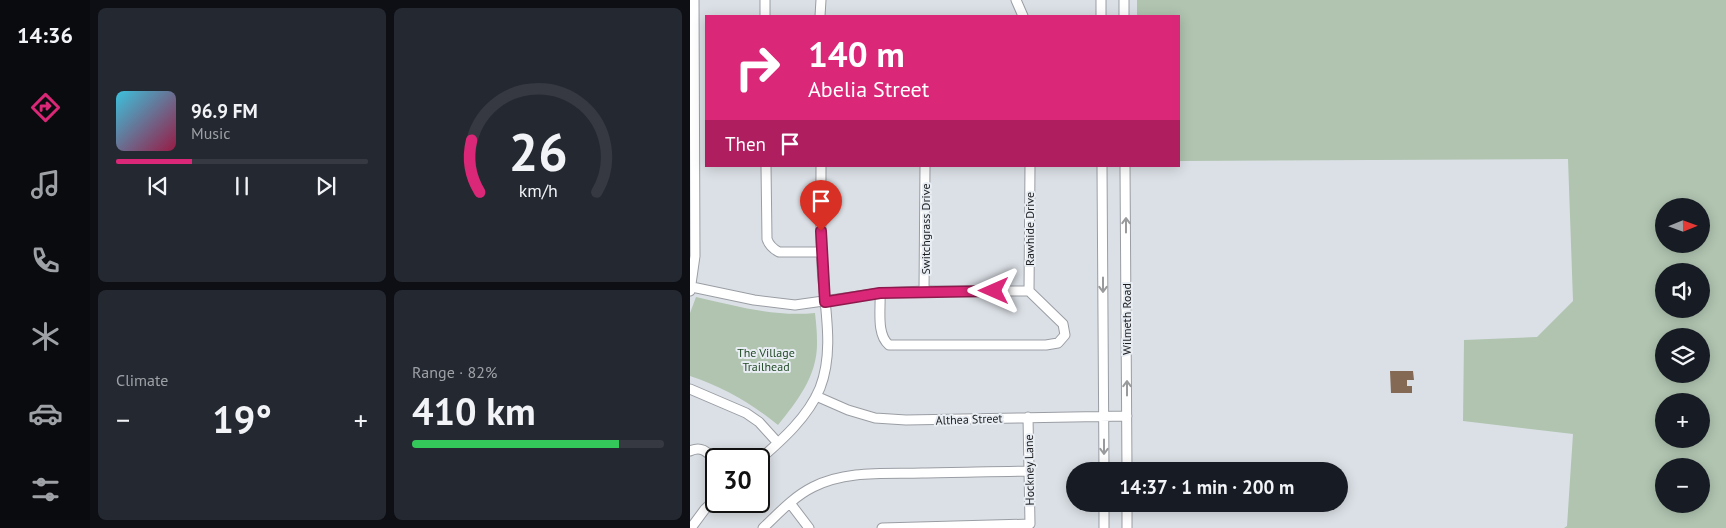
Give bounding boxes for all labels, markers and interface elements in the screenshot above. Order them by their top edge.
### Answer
text: 14:36 [17,21,73,49]
text: 140 m [808,31,905,77]
icon: right [725,35,790,100]
text: Abelia Street [808,75,929,103]
icon: directions [28,90,63,125]
text: 96.9 FM [191,99,258,123]
text: 26 [509,118,567,185]
text: Music [191,123,231,143]
icon: arrive [776,130,804,158]
text: Then [725,132,766,156]
icon: music [28,167,63,202]
icon: previous [144,172,172,200]
icon: pause [228,172,256,200]
icon: next [312,172,340,200]
text: km/h [518,179,558,202]
pin [800,180,842,231]
street label: Switchgrass Drive [918,184,933,275]
icon: arrive [807,187,835,215]
street label: Rawhide Drive [1022,192,1037,266]
north arrow [1655,198,1710,252]
map controls [1655,198,1710,513]
one-way arrow [1121,217,1131,234]
icon: phone [28,243,63,278]
button: sound [1655,263,1710,318]
position arrow [967,264,1019,316]
one-way arrow [1098,276,1108,293]
street label: Wilmeth Road [1119,283,1134,355]
icon: climate [28,319,63,354]
button: layers [1655,328,1710,383]
park label: The Village Trailhead [737,345,795,374]
text: Range · 82% [412,362,497,382]
text: Climate [116,370,168,390]
one-way arrow [1122,380,1132,396]
text: 410 km [412,386,536,435]
button: + [1655,393,1710,448]
text: 19° [212,394,272,443]
icon: car [28,396,63,431]
text: − [116,401,130,438]
text: + [354,401,368,438]
street label: Althea Street [935,410,1003,428]
street label: Hockney Lane [1021,434,1037,506]
one-way arrow [1099,439,1109,455]
speed limit sign: 30 [705,448,770,513]
button: − [1655,458,1710,513]
icon: filters [28,472,63,507]
text: 14:37 · 1 min · 200 m [1120,475,1294,499]

